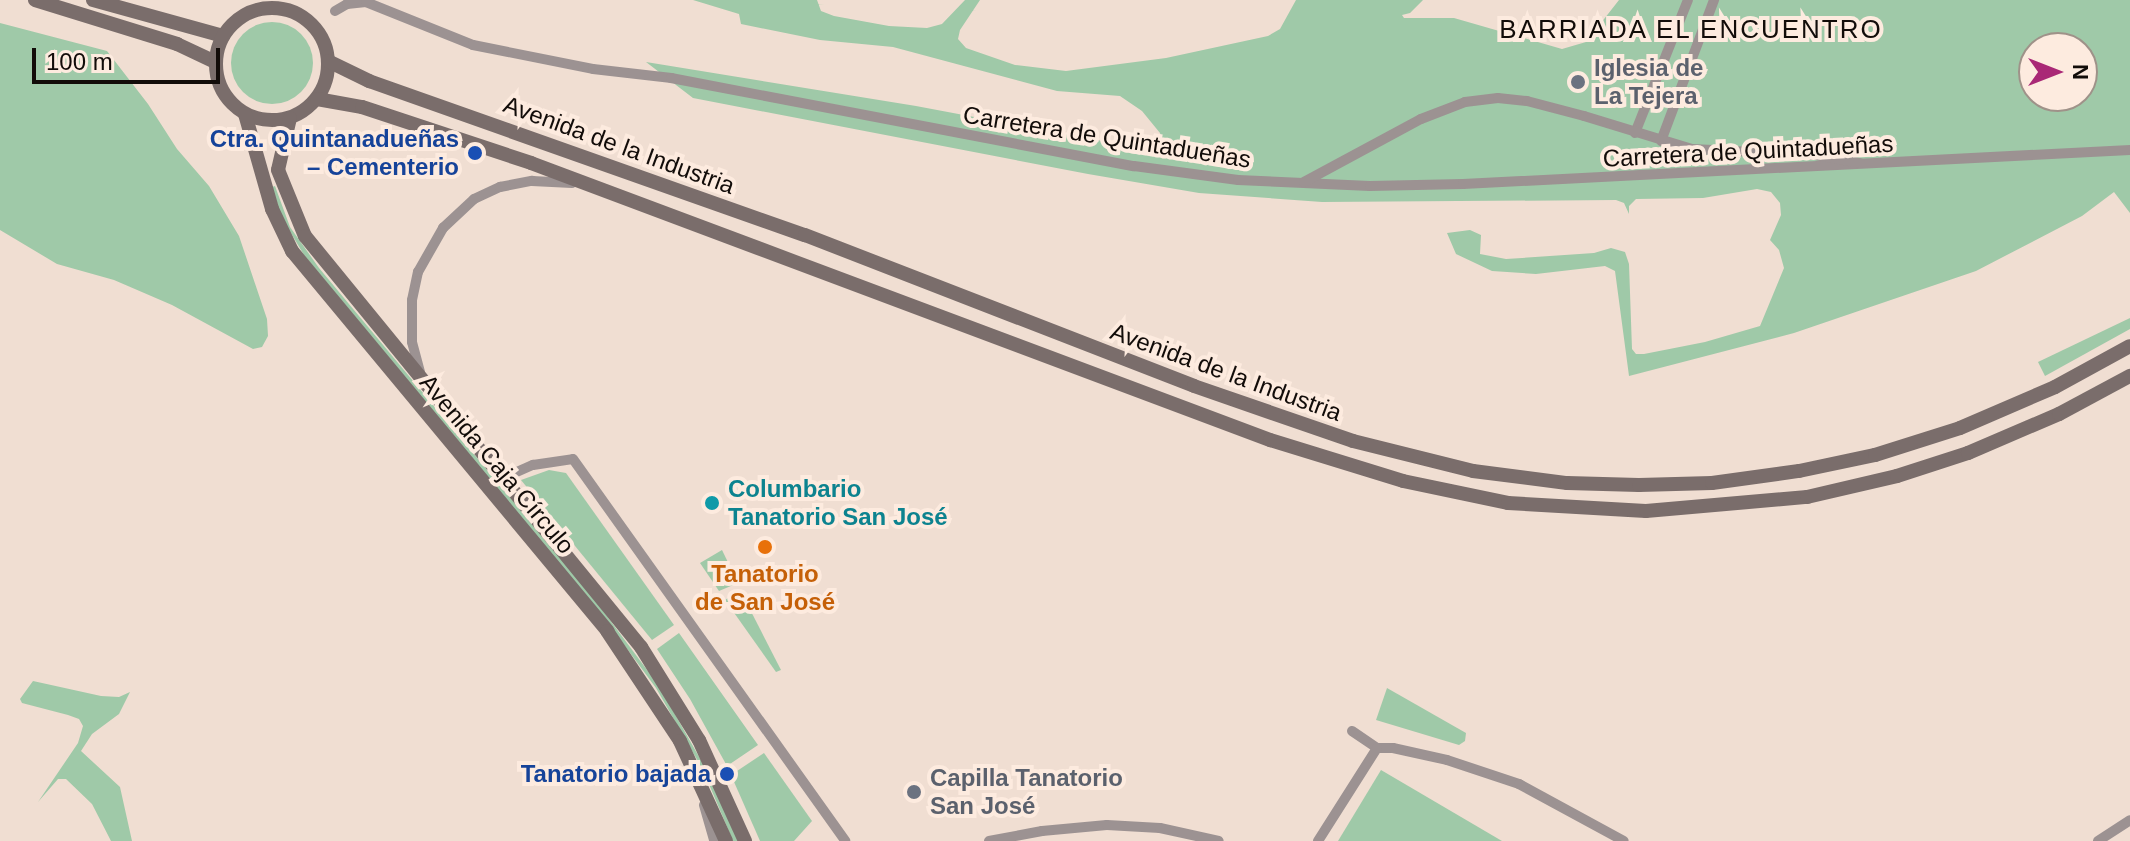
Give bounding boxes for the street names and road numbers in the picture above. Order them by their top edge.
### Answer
street label: Avenida de la Industria [500,90,738,200]
street label: Carretera de Quintadueñas [961,100,1253,174]
street label: Carretera de Quintadueñas [1602,129,1894,173]
street label: Avenida de la Industria [1107,317,1345,427]
street label: Avenida Caja Círculo [414,369,580,559]

